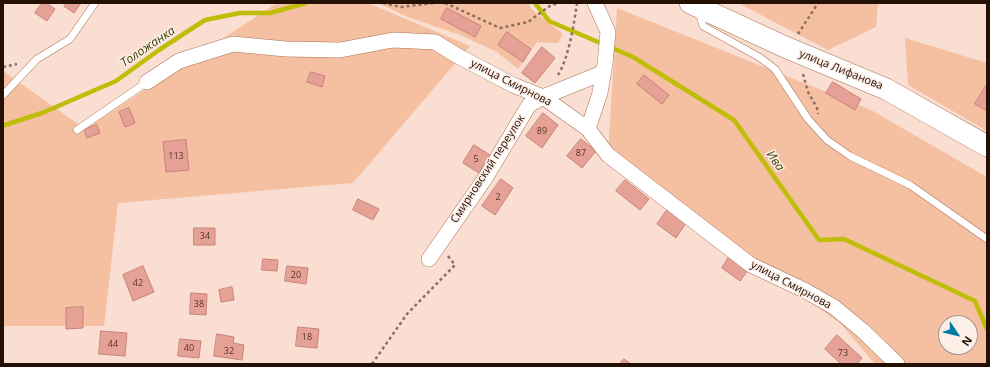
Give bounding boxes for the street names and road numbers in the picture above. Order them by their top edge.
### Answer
street label: улица Лифанова [797,47,885,93]
street label: улица Смирнова [468,57,554,109]
street label: Смирновский переулок [448,112,528,226]
street label: улица Смирнова [748,258,834,312]

